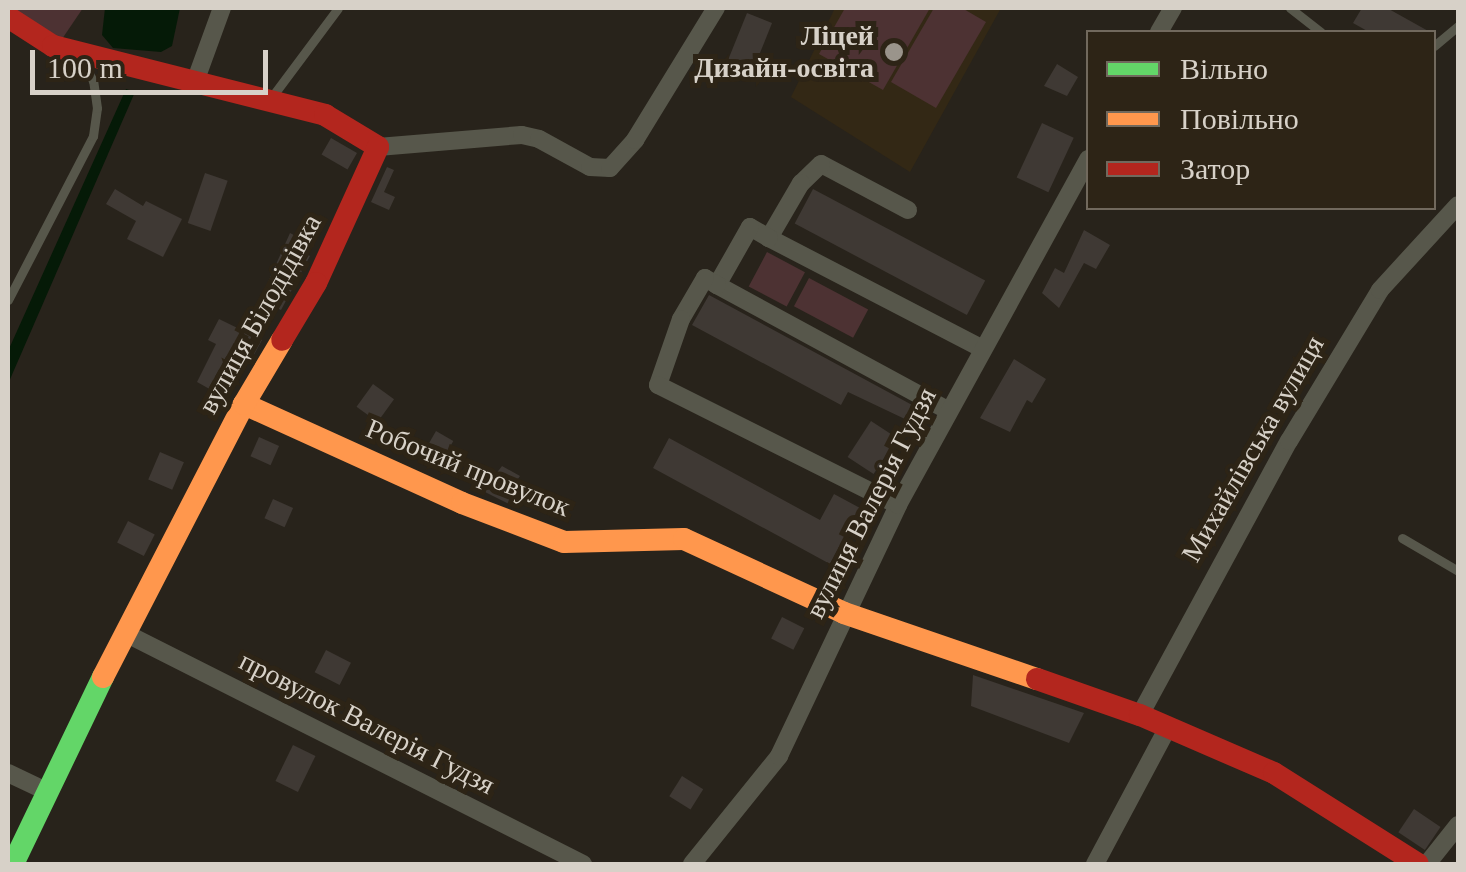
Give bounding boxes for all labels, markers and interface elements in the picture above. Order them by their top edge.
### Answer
place label: Ліцей Дизайн-освіта [694,19,874,85]
scale bar [35,30,272,92]
legend [1086,30,1436,210]
marker: Ліцей Дизайн-освіта [883,41,905,63]
text: 100 m [47,51,123,84]
text: Вільно [1180,52,1268,85]
text: Повільно [1180,102,1299,135]
text: Затор [1180,152,1250,185]
street label: вулиця Білодідівка [191,208,329,420]
street label: Михайлівська вулиця [1175,330,1331,568]
street label: вулиця Валерія Гудзя [798,382,944,624]
street label: Робочий провулок [361,412,575,524]
street label: провулок Валерія Гудзя [234,644,500,802]

